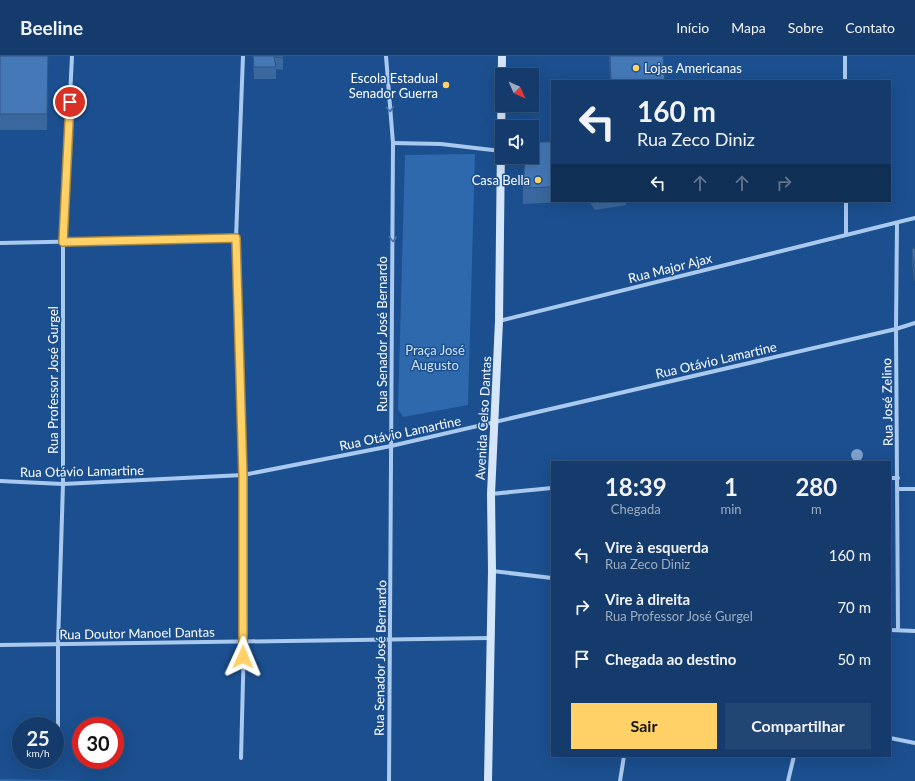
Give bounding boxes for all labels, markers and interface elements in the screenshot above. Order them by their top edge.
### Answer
text: Beeline [20,16,83,39]
text: Início [676,19,709,36]
text: Mapa [731,19,766,36]
text: Sobre [788,19,823,36]
text: Contato [845,19,895,36]
place label: Lojas Americanas [644,60,742,76]
marker: Lojas Americanas [631,63,641,73]
north arrow [495,68,539,112]
map controls [495,68,539,164]
place label: Escola Estadual Senador Guerra [349,70,438,101]
marker: Escola Estadual Senador Guerra [441,80,451,90]
pin [53,85,87,119]
icon: arrive [59,91,81,113]
text: 160 m [637,94,716,128]
icon: left [571,96,623,148]
one-way arrow [386,106,395,112]
button: sound [495,120,539,164]
text: Rua Zeco Diniz [637,128,755,150]
place label: Casa Bella [472,172,530,188]
icon: left [647,172,669,194]
icon: ahead [689,172,711,194]
icon: ahead [731,172,753,194]
icon: right [773,172,795,194]
marker: Casa Bella [533,175,543,185]
one-way arrow [389,236,397,242]
street label: Rua Major Ajax [626,250,714,286]
street label: Rua Senador José Bernardo [374,256,390,412]
street label: Rua Professor José Gurgel [45,306,61,454]
street label: Rua Otávio Lamartine [654,338,778,382]
park label: Praça José Augusto [405,342,465,373]
street label: Avenida Celso Dantas [472,355,494,480]
street label: Rua José Zelino [878,358,896,446]
street label: Rua Otávio Lamartine [338,412,462,454]
street label: Rua Otávio Lamartine [20,462,144,480]
text: 18:39 [605,472,667,501]
text: 1 [724,472,738,501]
text: 280 [795,472,837,501]
text: Chegada [611,501,661,517]
text: min [721,501,742,517]
text: m [811,501,822,517]
text: Vire à esquerda [605,538,709,556]
icon: left [571,544,593,566]
text: 160 m [829,546,871,564]
text: Rua Zeco Diniz [605,556,690,572]
street label: Rua Senador José Bernardo [371,580,389,736]
text: Vire à direita [605,590,690,608]
icon: right [571,596,593,618]
text: 70 m [837,598,871,616]
text: Rua Professor José Gurgel [605,608,753,624]
street label: Rua Doutor Manoel Dantas [59,624,215,642]
position arrow [222,636,264,678]
icon: arrive [571,648,593,670]
text: Chegada ao destino [605,650,736,668]
text: 50 m [837,650,871,668]
button: Sair [571,703,717,749]
button: Compartilhar [725,703,871,749]
speed limit sign: 30 [72,717,124,769]
text: 25 [26,726,50,750]
text: km/h [26,747,50,759]

